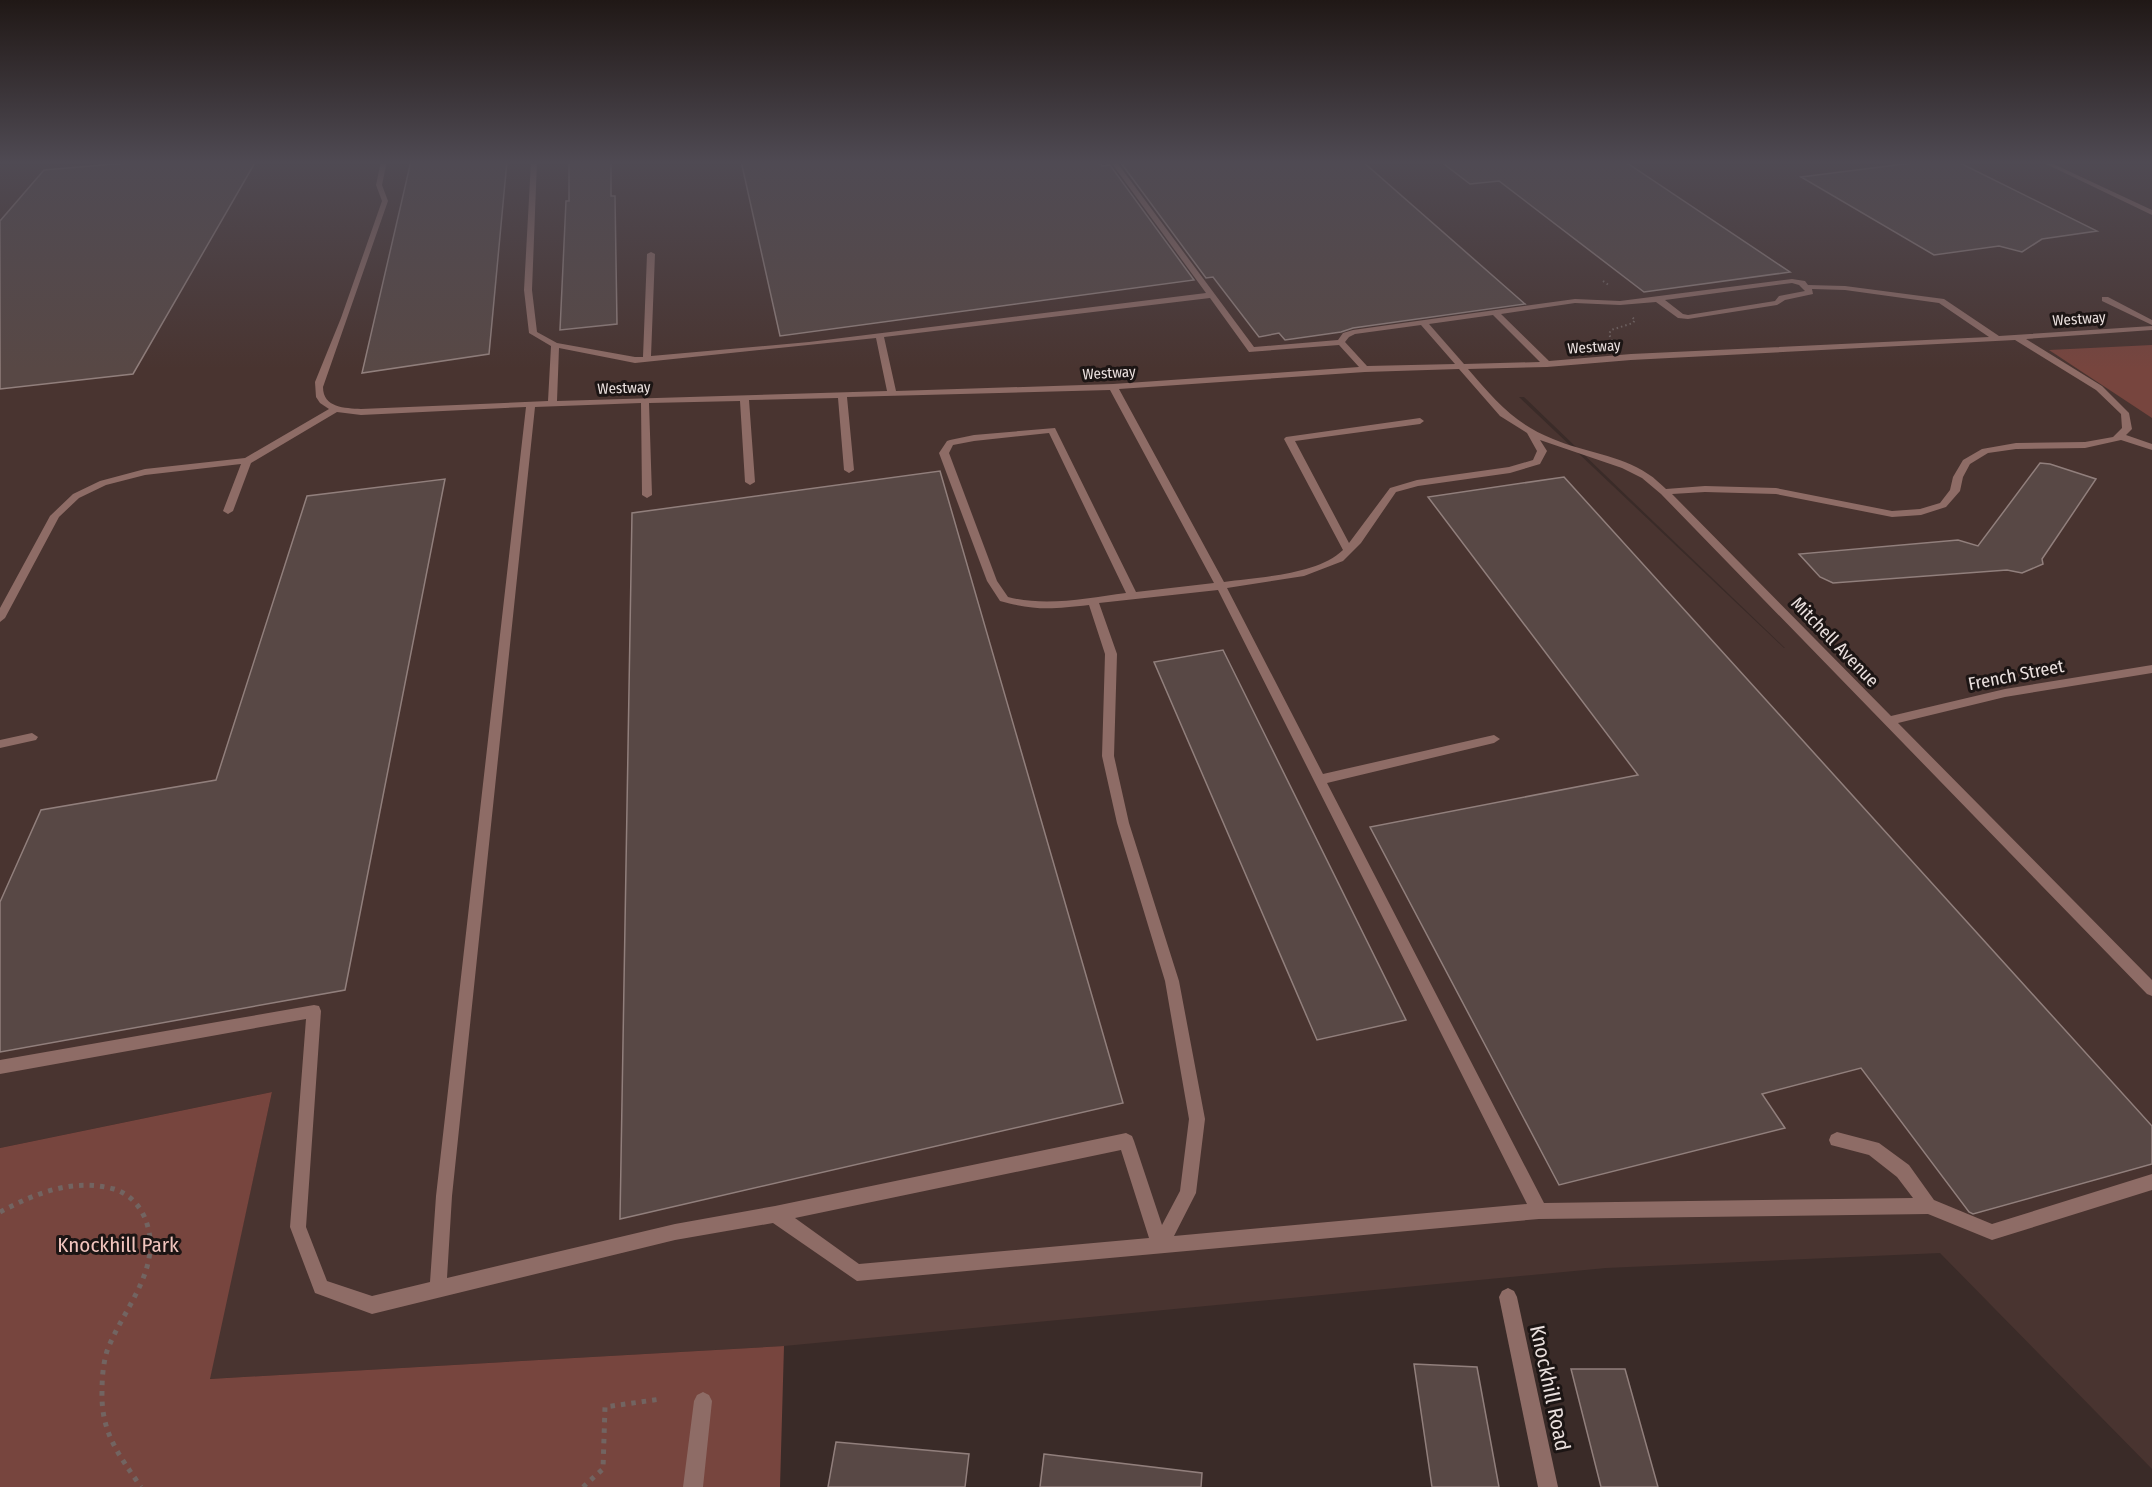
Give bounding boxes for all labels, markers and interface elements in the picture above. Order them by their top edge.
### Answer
street label: Westway [2052,308,2106,330]
street label: Westway [1567,336,1621,358]
street label: Westway [1082,363,1136,383]
street label: Westway [597,378,651,398]
street label: Mitchell Avenue [1786,592,1884,692]
street label: French Street [1966,655,2066,695]
park label: Knockhill Park [57,1232,179,1258]
street label: Knockhill Road [1524,1323,1576,1453]

